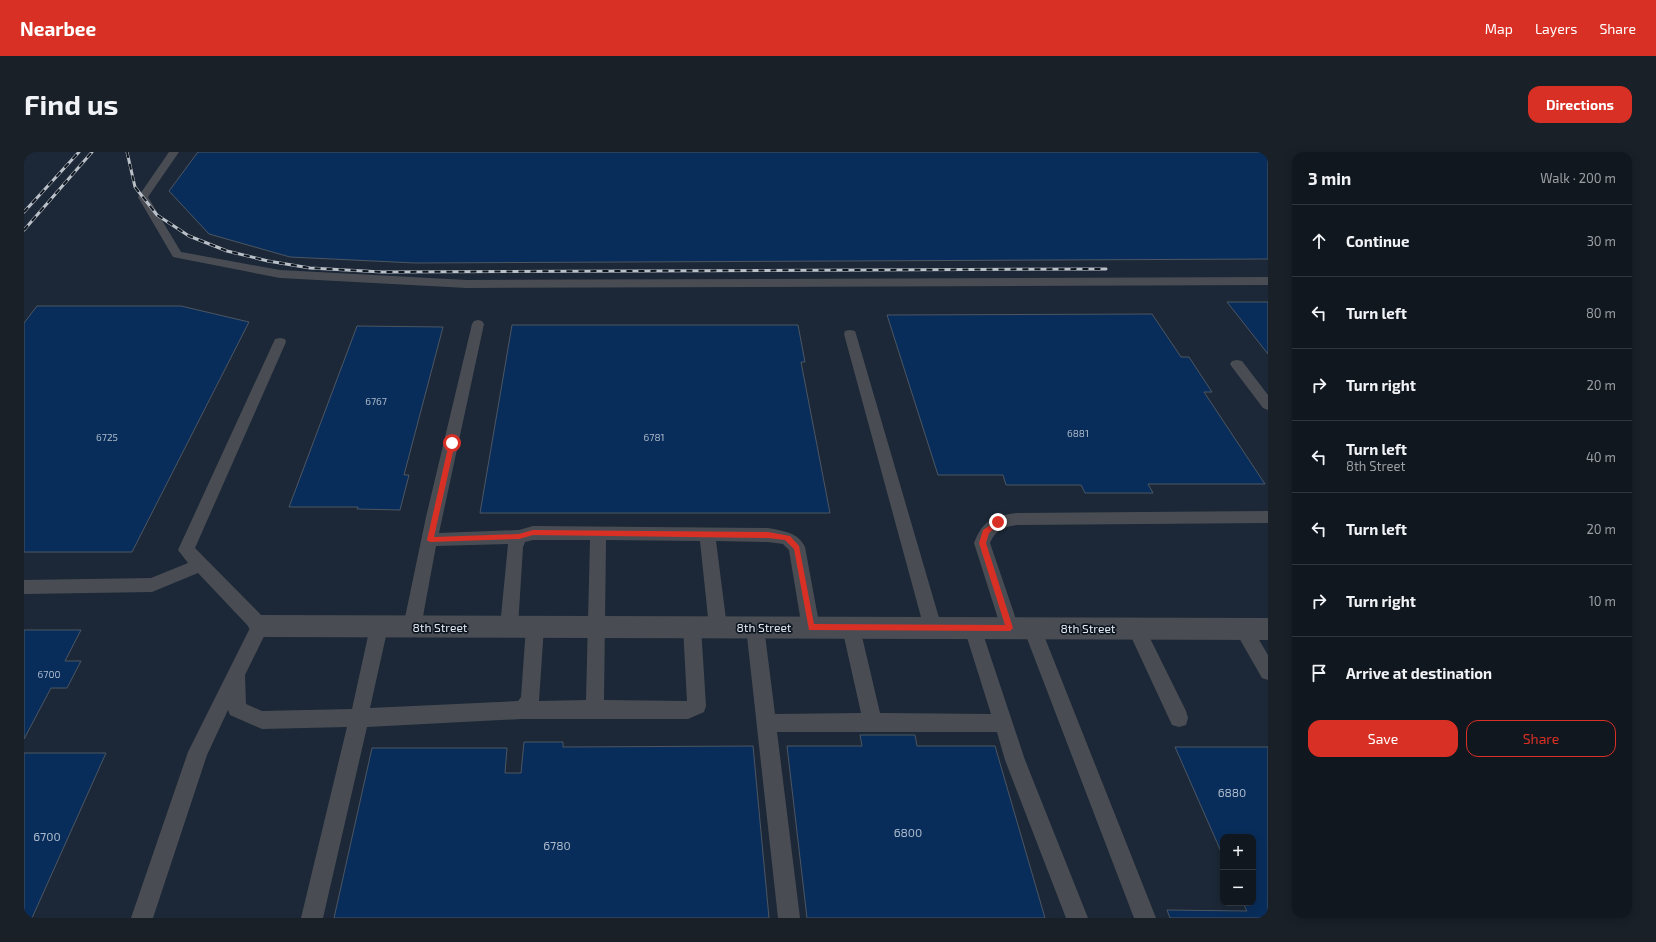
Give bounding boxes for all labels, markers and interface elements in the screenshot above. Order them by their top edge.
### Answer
text: Nearbee [20,17,96,40]
text: Map [1485,20,1513,37]
text: Layers [1535,20,1577,37]
text: Share [1599,20,1636,37]
button: Directions [1528,86,1632,123]
text: Find us [24,87,118,121]
text: 3 min [1308,168,1351,188]
text: Walk · 200 m [1540,170,1616,186]
icon: ahead [1308,230,1330,252]
text: Continue [1346,232,1409,250]
text: 30 m [1587,233,1616,249]
icon: left [1308,302,1330,324]
text: Turn left [1346,304,1407,322]
text: 80 m [1586,305,1616,321]
icon: right [1308,374,1330,396]
text: Turn right [1346,376,1416,394]
text: 20 m [1587,377,1616,393]
house number: 6767 [365,395,387,407]
house number: 6881 [1067,427,1089,439]
house number: 6725 [96,431,118,443]
house number: 6781 [644,431,664,443]
route start [443,434,461,452]
text: Turn left [1346,440,1407,458]
icon: left [1308,446,1330,468]
text: 40 m [1586,449,1616,465]
text: 8th Street [1346,458,1405,474]
route end [989,513,1007,531]
icon: left [1308,518,1330,540]
text: Turn left [1346,520,1407,538]
text: 20 m [1587,521,1616,537]
icon: right [1308,590,1330,612]
text: Turn right [1346,592,1416,610]
text: 10 m [1589,593,1616,609]
street label: 8th Street [413,620,468,634]
street label: 8th Street [737,620,792,634]
street label: 8th Street [1061,621,1116,635]
icon: arrive [1308,662,1330,684]
text: Arrive at destination [1346,664,1492,682]
house number: 6700 [38,668,60,680]
button: Save [1308,720,1458,757]
button: Share [1466,720,1616,757]
house number: 6880 [1218,785,1246,799]
house number: 6800 [894,825,922,839]
house number: 6700 [33,829,61,843]
map controls [1220,834,1256,906]
button: + [1220,834,1256,870]
house number: 6780 [543,838,571,852]
button: − [1220,870,1256,906]

